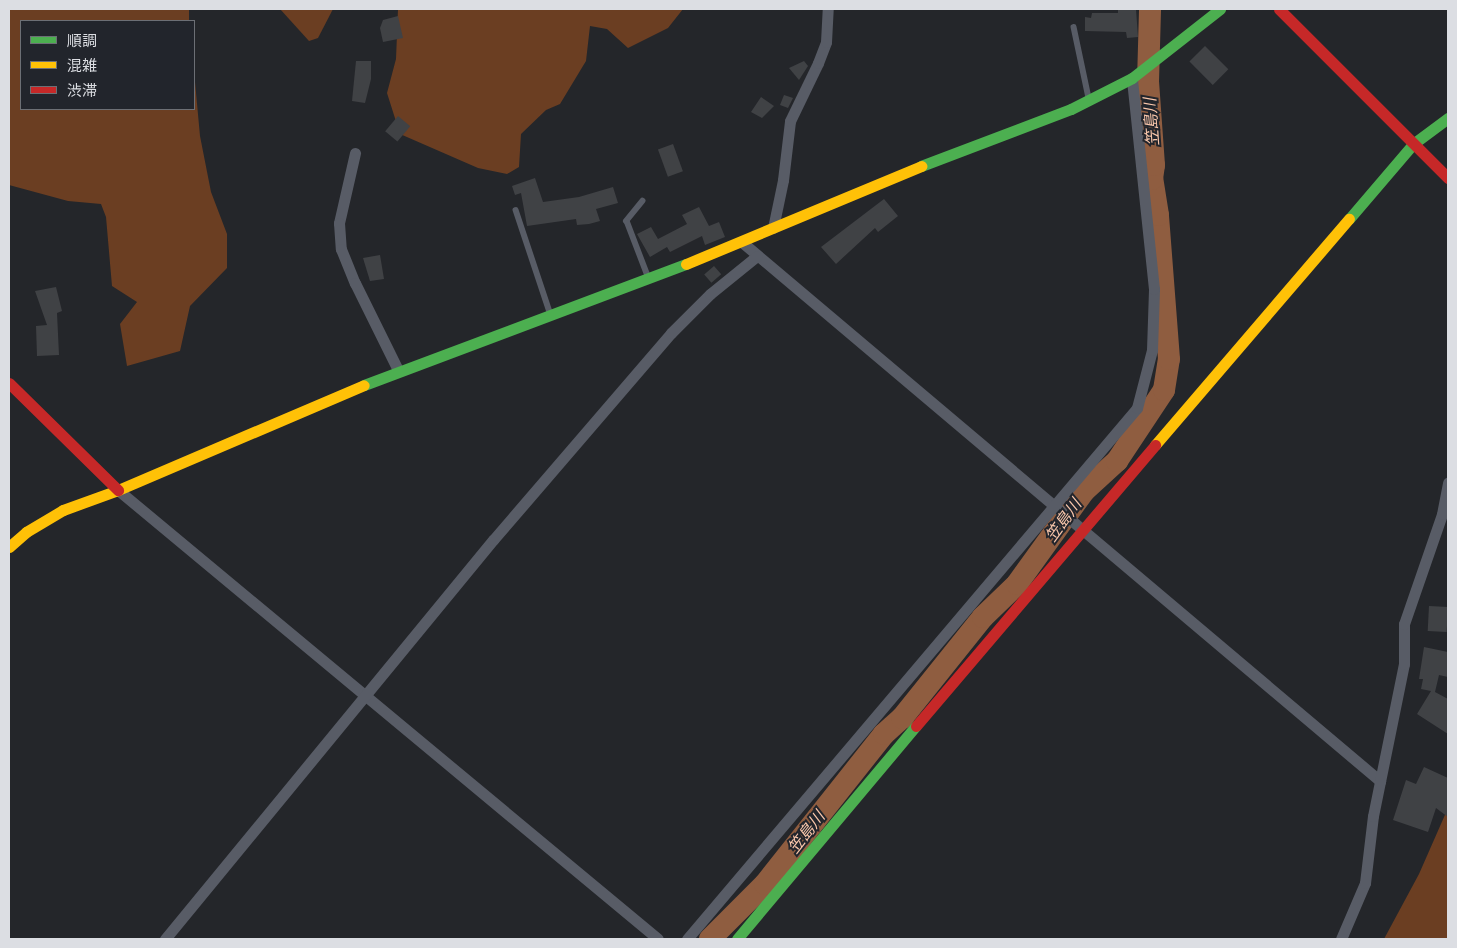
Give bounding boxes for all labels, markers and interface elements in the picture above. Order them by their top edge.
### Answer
legend [20,20,195,110]
text: 順調 [67,31,97,49]
text: 混雑 [67,56,97,74]
text: 渋滞 [67,81,97,99]
water label: 笠島川 [1140,97,1162,147]
water label: 笠島川 [1041,495,1085,545]
water label: 笠島川 [784,807,828,857]

